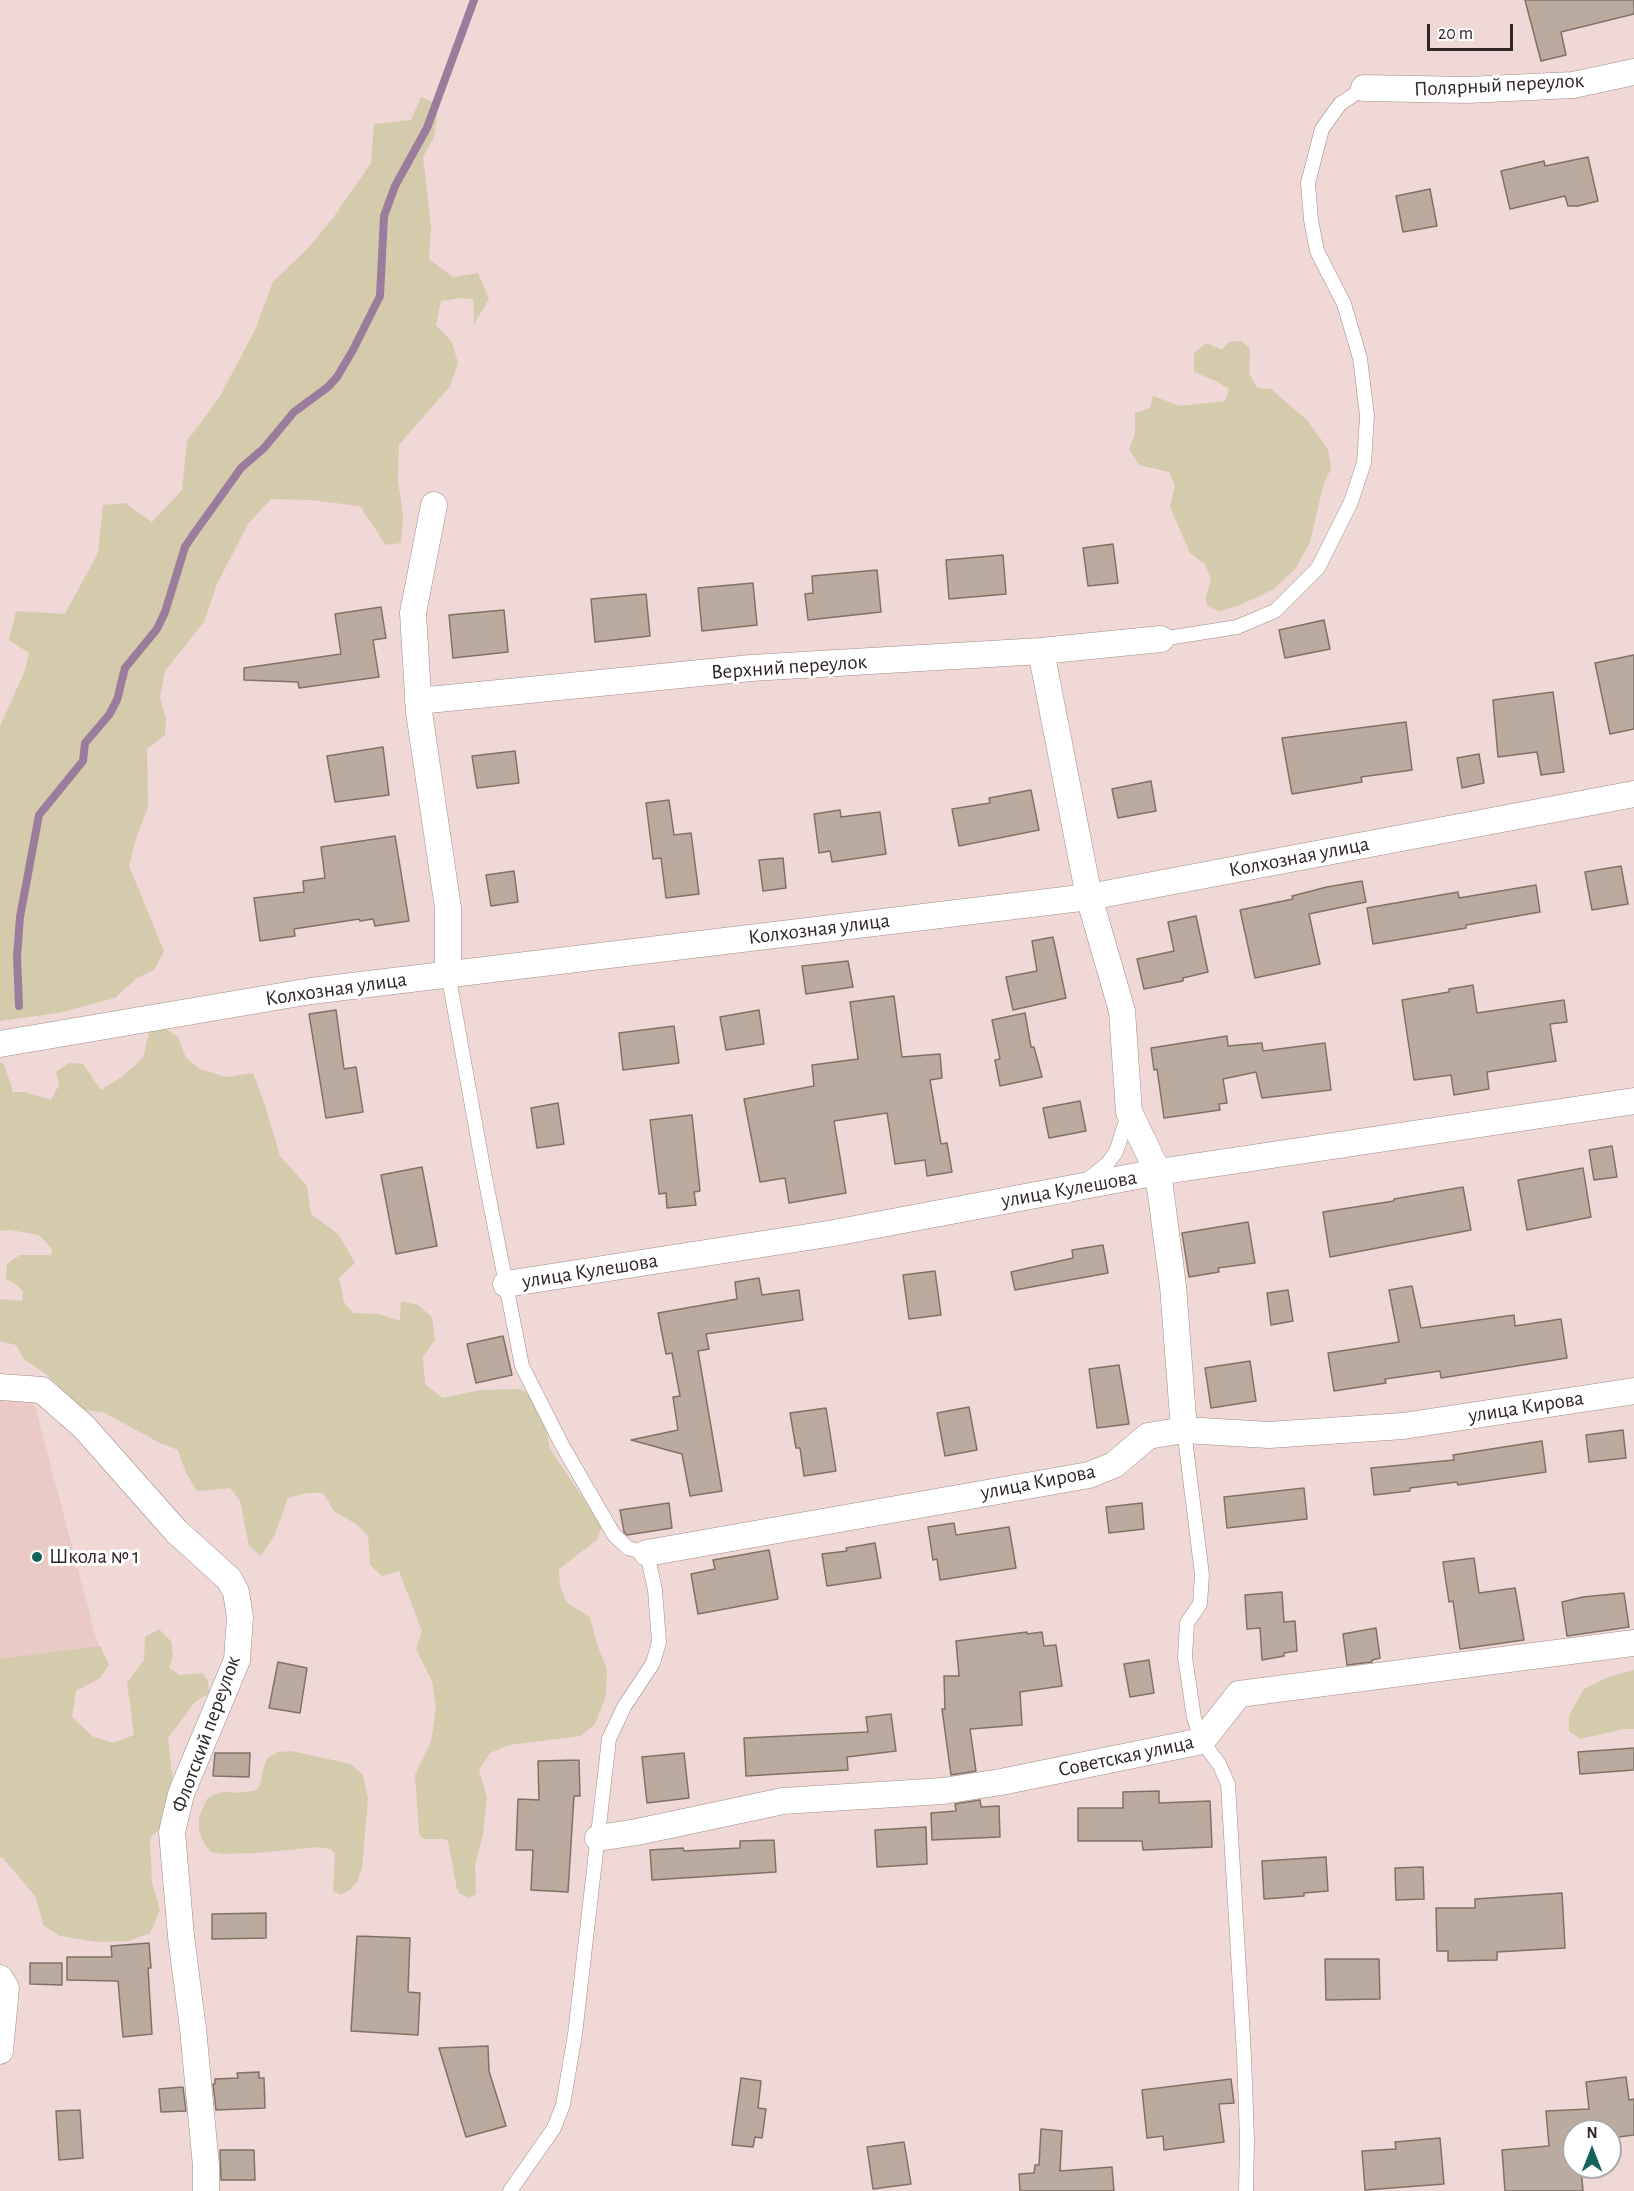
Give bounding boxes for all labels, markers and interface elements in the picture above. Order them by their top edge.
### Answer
scale bar [1430,12,1516,50]
text: 20 m [1438,25,1473,43]
street label: Полярный переулок [1413,68,1585,102]
street label: Верхний переулок [710,649,868,685]
street label: Колхозная улица [1227,831,1371,883]
street label: Колхозная улица [747,908,891,950]
street label: Колхозная улица [264,967,408,1011]
street label: улица Кулешова [999,1165,1139,1213]
street label: улица Кулешова [520,1248,660,1294]
street label: улица Кирова [1466,1385,1586,1429]
street label: улица Кирова [978,1459,1098,1505]
place label: Школа № 1 [49,1544,140,1570]
marker: Школа № 1 [30,1550,44,1564]
street label: Флотский переулок [166,1652,246,1816]
street label: Советская улица [1056,1729,1196,1783]
north arrow [1562,2119,1622,2179]
text: N [1586,2125,1598,2141]

